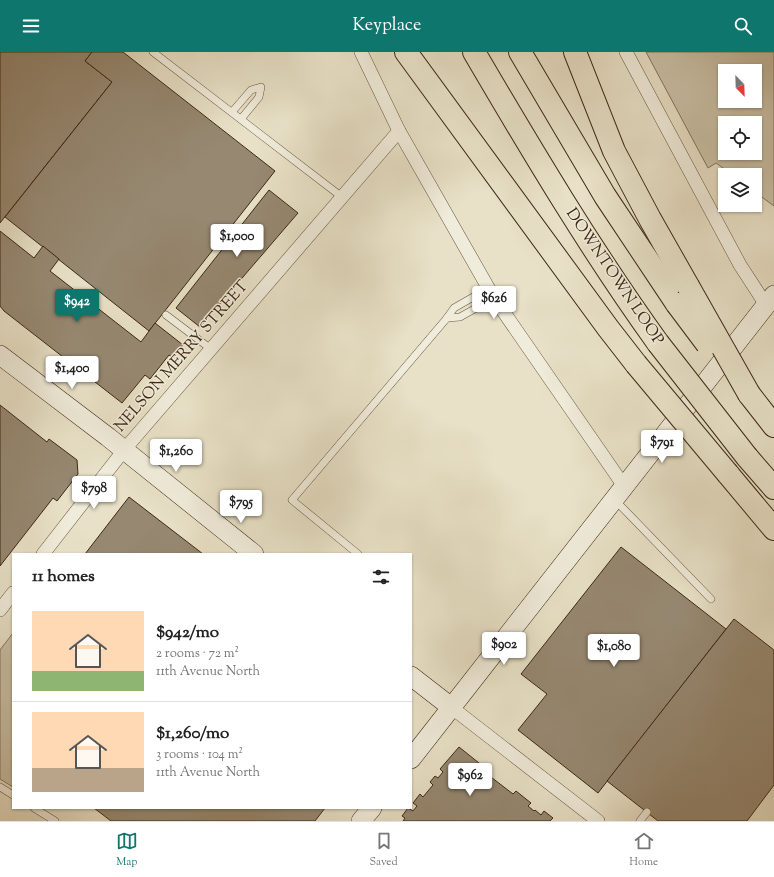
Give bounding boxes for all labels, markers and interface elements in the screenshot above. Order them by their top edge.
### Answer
text: Keyplace [353,13,421,39]
icon: menu [20,15,42,37]
icon: search [732,15,754,37]
north arrow [718,64,762,108]
map controls [718,64,762,212]
button: locate [718,116,762,160]
button: layers [718,168,762,212]
street label: DOWNTOWN LOOP [559,204,669,350]
pin: $1,000 [204,224,270,258]
text: $1,000 [220,228,254,246]
street label: NELSON MERRY STREET [110,276,254,438]
pin: $626 [470,286,518,320]
pin: $942 [53,289,101,323]
text: $626 [481,290,507,308]
text: $942 [64,293,90,311]
pin: $1,400 [39,356,105,390]
text: $1,400 [55,360,89,378]
pin: $791 [638,430,686,464]
text: $791 [650,434,674,452]
pin: $1,260 [143,439,209,473]
text: $1,260 [159,443,193,461]
pin: $798 [70,476,118,510]
text: $798 [81,480,107,498]
pin: $795 [217,490,265,524]
text: $795 [229,494,253,512]
text: 11 homes [32,565,95,589]
icon: filters [370,566,392,588]
text: $942/mo [156,621,219,645]
icon: home [64,627,112,675]
pin: $902 [480,632,528,666]
pin: $1,080 [581,634,647,668]
text: $902 [491,636,517,654]
text: $1,080 [597,638,631,656]
text: 2 rooms · 72 m² [156,645,239,663]
text: 11th Avenue North [156,663,260,681]
text: $1,260/mo [156,722,229,746]
icon: home [64,728,112,776]
text: 3 rooms · 104 m² [156,746,243,764]
pin: $962 [446,763,494,797]
text: 11th Avenue North [156,764,260,782]
text: $962 [457,767,483,785]
tab: Map [116,830,138,870]
tab: Saved [369,830,398,870]
tab: Home [629,830,658,870]

